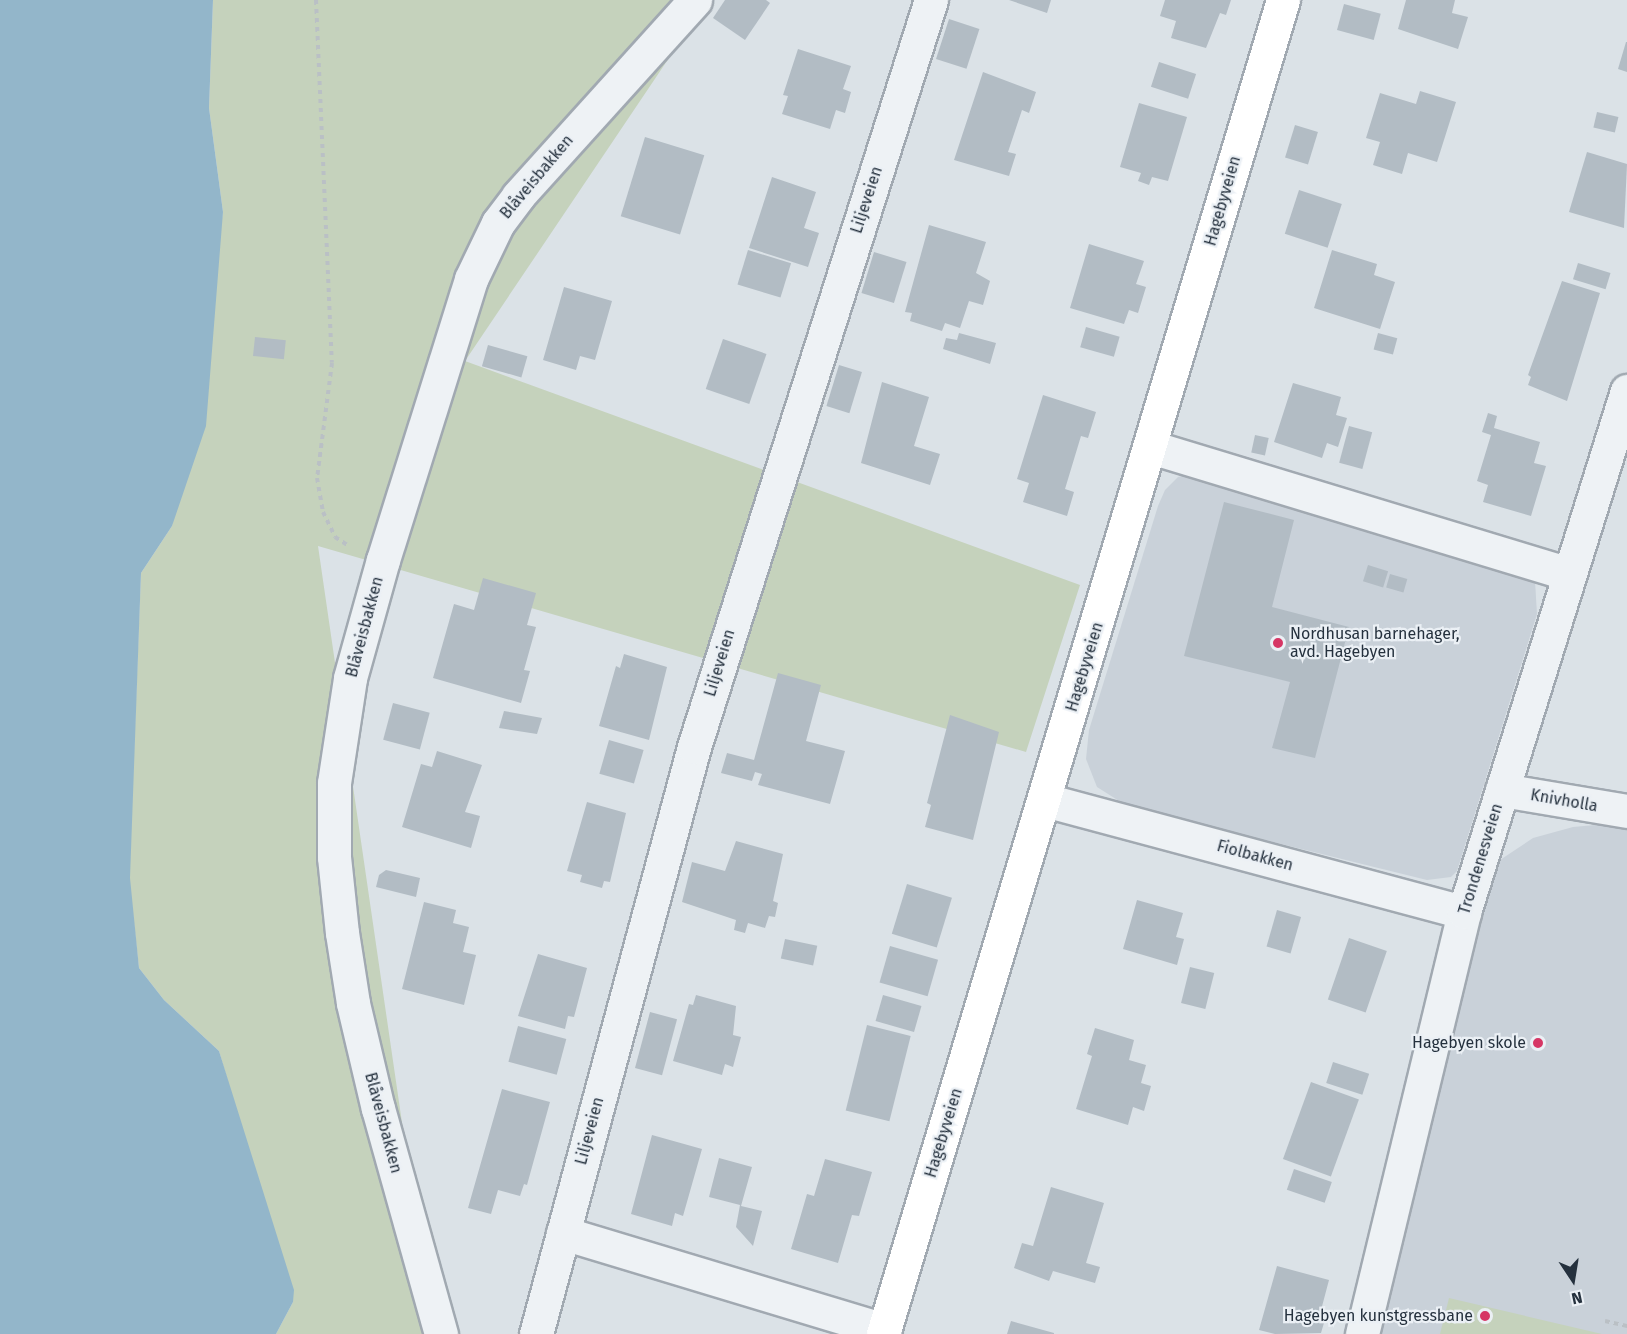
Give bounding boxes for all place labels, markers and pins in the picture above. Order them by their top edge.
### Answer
place label: Nordhusan barnehager, avd. Hagebyen [1290,624,1460,662]
marker: Nordhusan barnehager, avd. Hagebyen [1271,636,1285,650]
place label: Hagebyen skole [1412,1033,1526,1053]
marker: Hagebyen skole [1531,1036,1545,1050]
place label: Hagebyen kunstgressbane [1284,1306,1473,1326]
marker: Hagebyen kunstgressbane [1478,1309,1492,1323]

